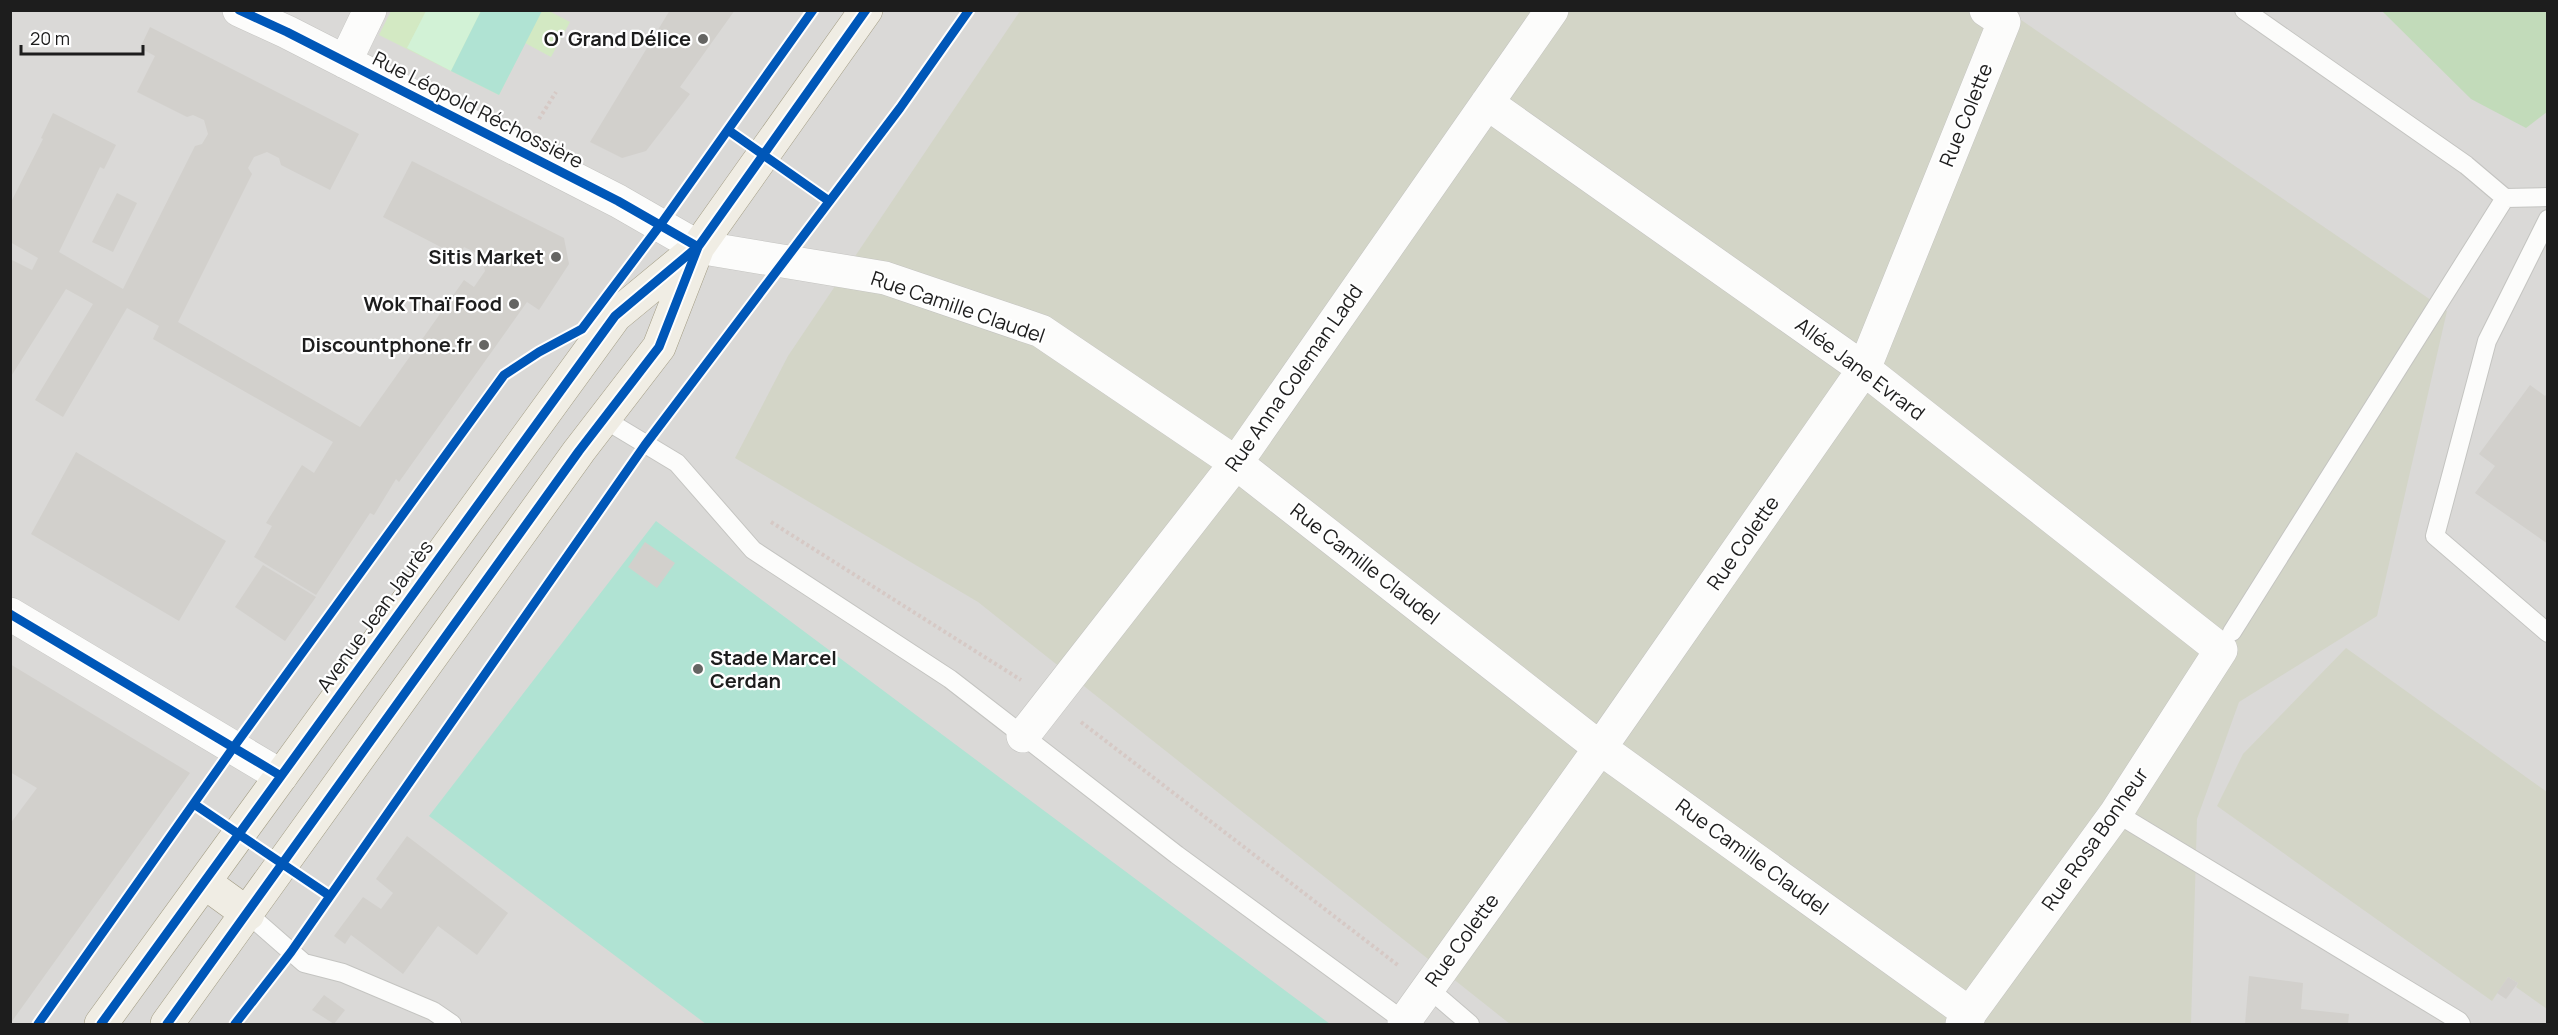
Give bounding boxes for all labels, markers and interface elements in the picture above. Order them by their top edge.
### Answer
scale bar [21,18,142,56]
place label: O' Grand Délice [544,25,691,52]
text: 20 m [30,26,70,50]
marker: O' Grand Délice [696,32,710,46]
street label: Rue Léopold Réchossière [368,45,588,175]
street label: Rue Colette [1933,59,1999,170]
place label: Sitis Market [428,243,544,270]
marker: Sitis Market [549,250,563,264]
street label: Rue Camille Claudel [868,264,1049,349]
street label: Rue Anna Coleman Ladd [1219,279,1369,477]
place label: Wok Thaï Food [364,290,502,317]
marker: Wok Thaï Food [507,297,521,311]
street label: Allée Jane Evrard [1790,311,1931,426]
place label: Discountphone.fr [302,331,472,358]
marker: Discountphone.fr [477,338,491,352]
street label: Rue Colette [1700,490,1785,595]
street label: Rue Camille Claudel [1285,497,1446,630]
street label: Avenue Jean Jaurès [310,534,439,697]
place label: Stade Marcel Cerdan [710,644,837,694]
marker: Stade Marcel Cerdan [691,662,705,676]
street label: Rue Rosa Bonheur [2035,762,2154,916]
street label: Rue Camille Claudel [1671,792,1834,921]
street label: Rue Colette [1419,888,1505,992]

